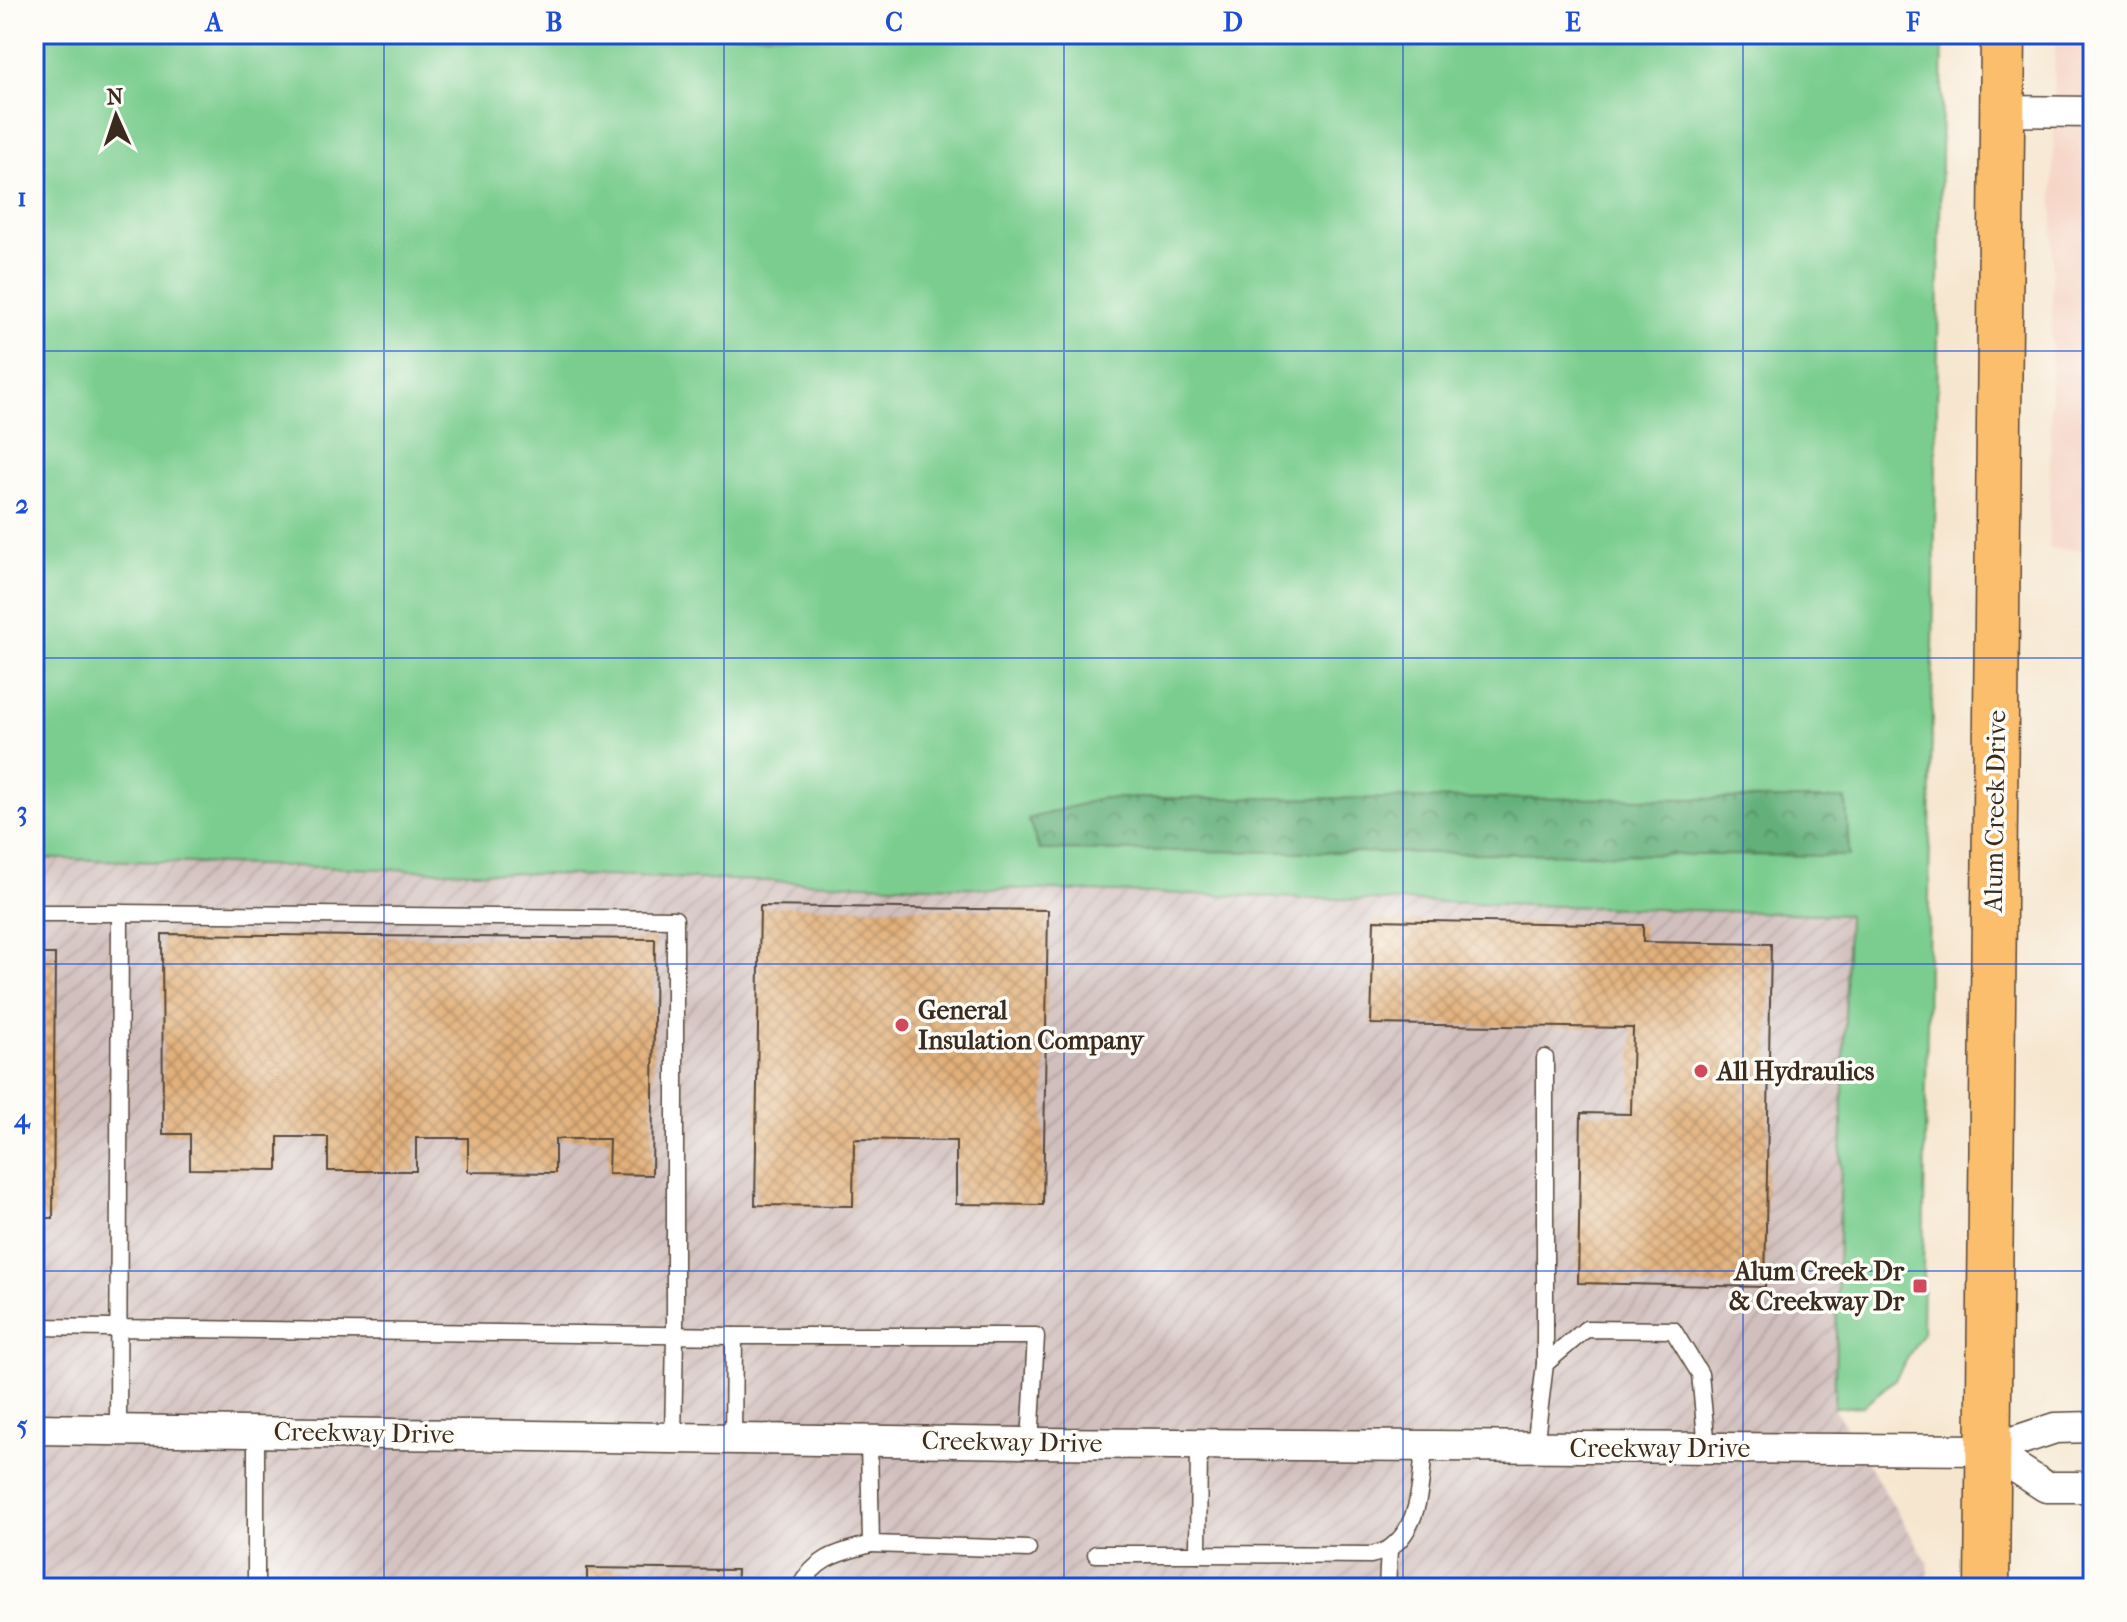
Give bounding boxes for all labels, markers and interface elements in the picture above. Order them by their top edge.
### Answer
text: A [204,7,224,38]
text: B [546,7,563,38]
text: C [885,7,903,38]
text: D [1223,7,1243,38]
text: E [1565,7,1581,38]
text: F [1905,7,1920,38]
north arrow [76,76,156,156]
text: N [106,84,124,110]
text: 1 [17,182,27,213]
text: 2 [15,489,29,520]
street label: Alum Creek Drive [1978,710,2012,913]
text: 3 [17,796,27,827]
place label: General Insulation Company [918,995,1146,1056]
marker: General Insulation Company [893,1016,911,1034]
place label: All Hydraulics [1715,1056,1875,1087]
marker: All Hydraulics [1692,1062,1710,1080]
text: 4 [13,1103,31,1135]
place label: Alum Creek Dr & Creekway Dr [1729,1256,1905,1317]
marker: Alum Creek Dr & Creekway Dr [1911,1277,1929,1295]
text: 5 [16,1410,28,1441]
street label: Creekway Drive [273,1416,455,1450]
street label: Creekway Drive [921,1425,1103,1459]
street label: Creekway Drive [1570,1433,1751,1464]

